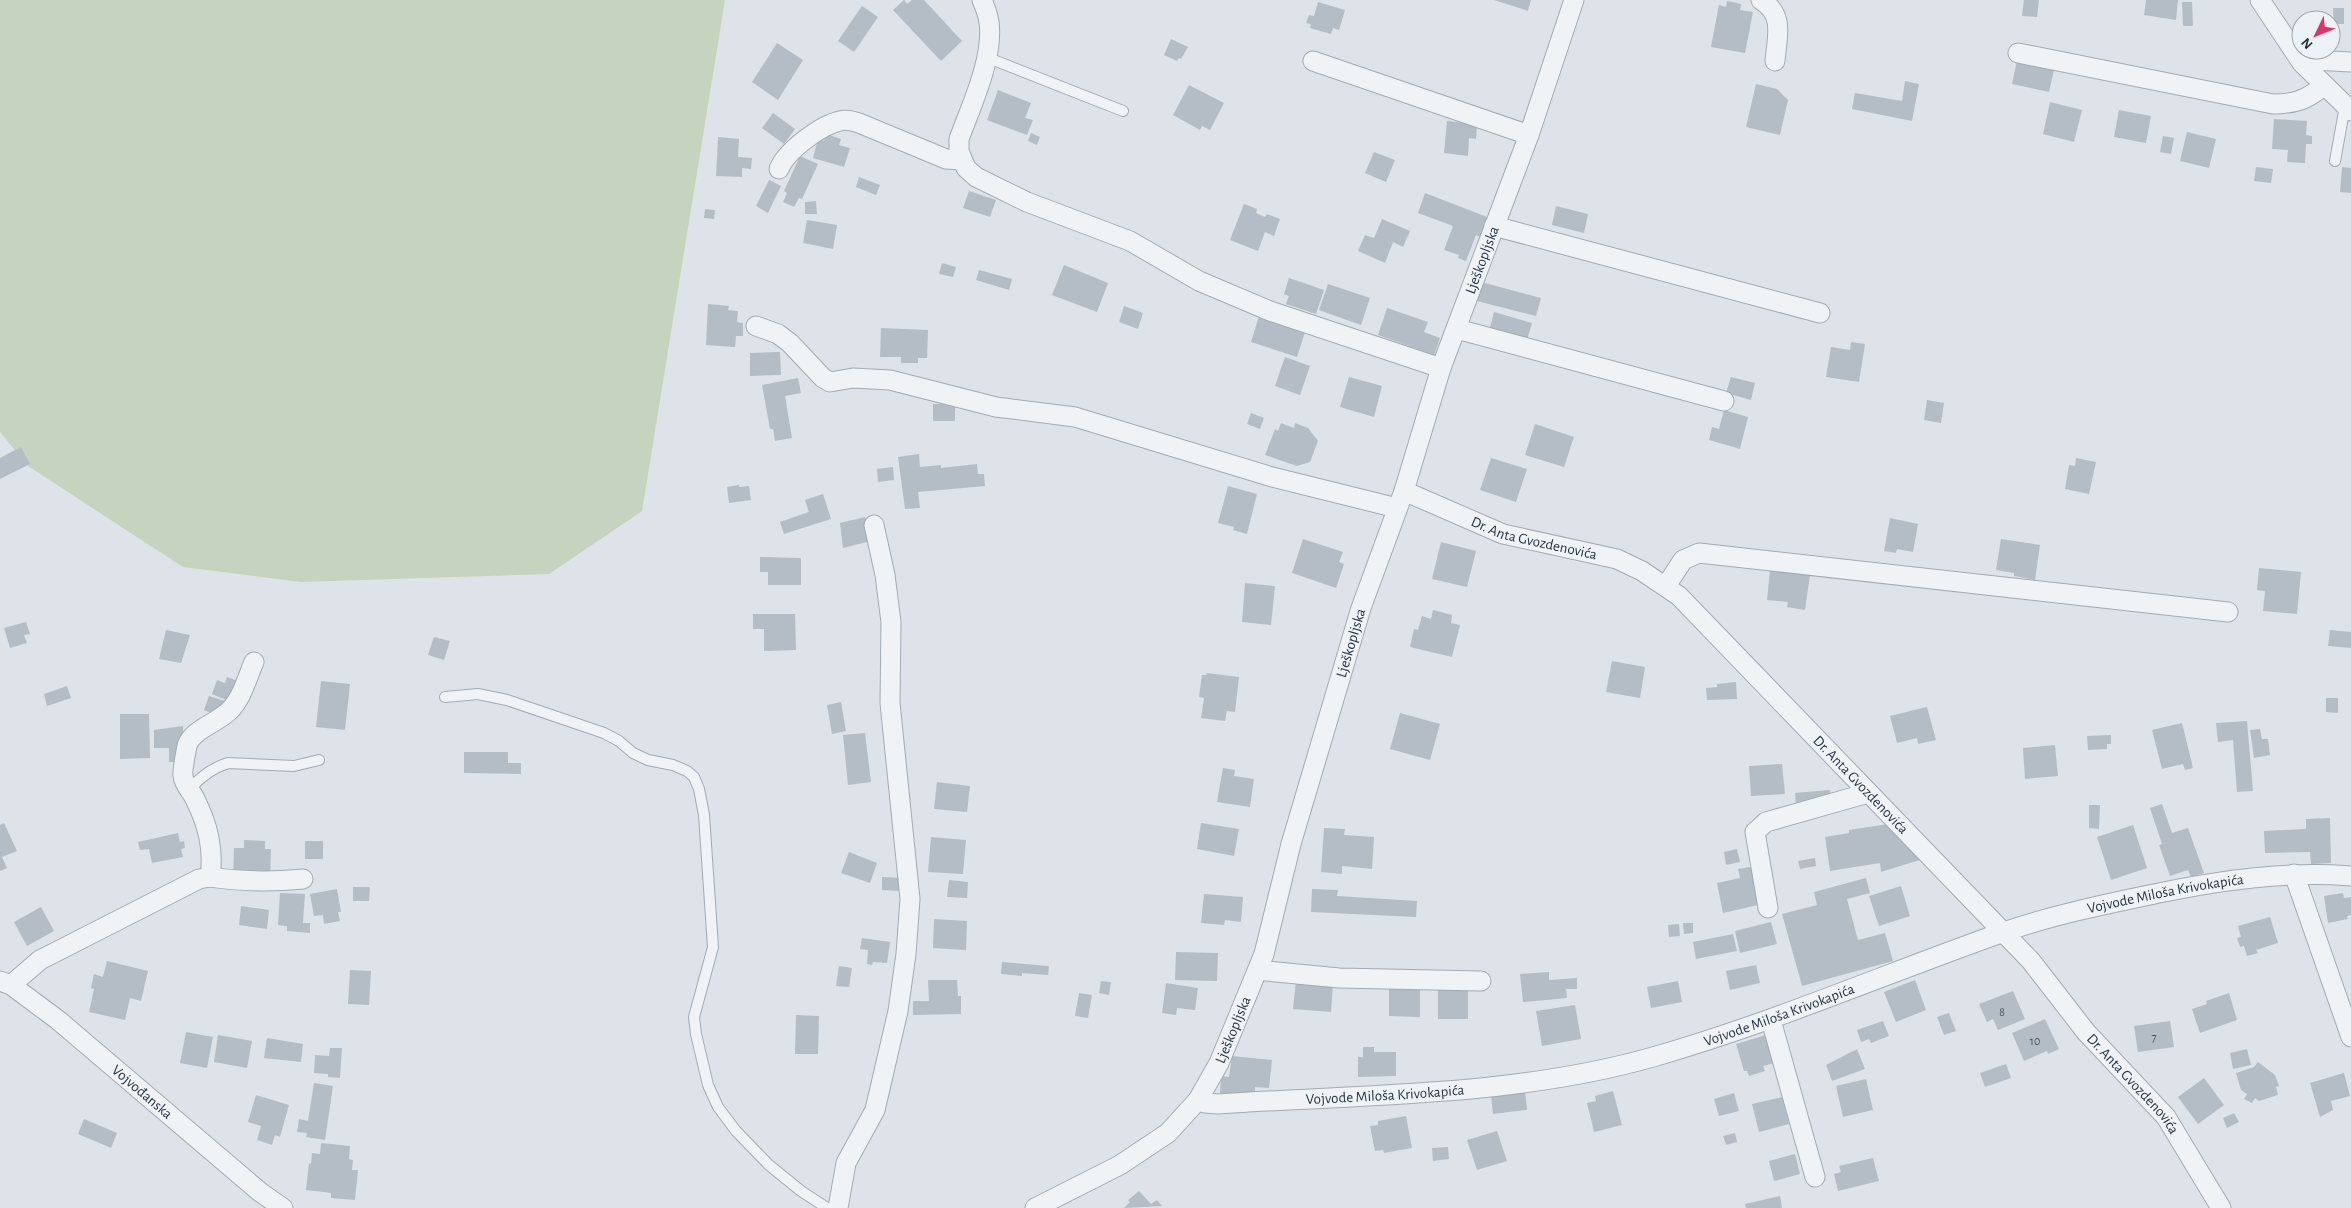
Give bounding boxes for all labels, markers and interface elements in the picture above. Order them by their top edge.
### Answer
north arrow [2291,10,2341,60]
text: N [2299,35,2316,52]
street label: Lješkopljska [1462,224,1501,296]
street label: Dr. Anta Gvozdenovića [1469,514,1598,562]
street label: Lješkopljska [1333,607,1368,679]
street label: Dr. Anta Gvozdenovića [1810,733,1911,837]
street label: Vojvode Miloša Krivokapića [2086,872,2244,916]
street label: Vojvode Miloša Krivokapića [1702,981,1856,1049]
street label: Lješkopljska [1212,994,1253,1066]
house number: 8 [1999,1006,2005,1018]
street label: Dr. Anta Gvozdenovića [2084,1031,2182,1137]
house number: 7 [2151,1031,2157,1043]
house number: 10 [2030,1035,2040,1047]
street label: Vojvođanska [109,1062,175,1122]
street label: Vojvode Miloša Krivokapića [1305,1082,1465,1107]

